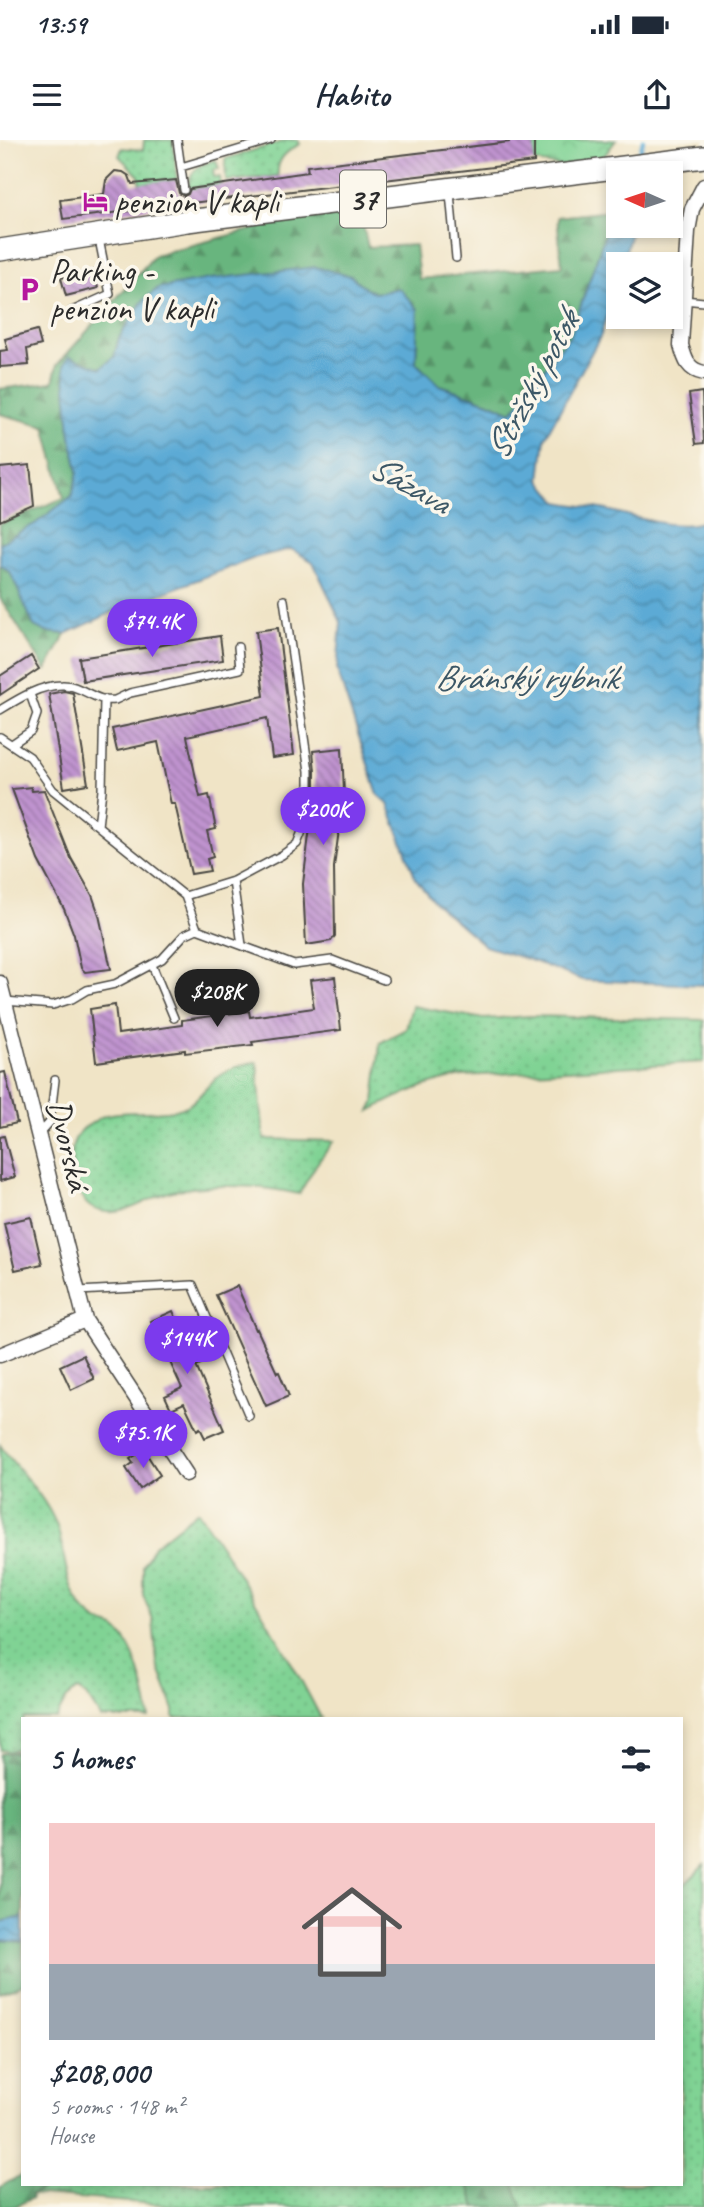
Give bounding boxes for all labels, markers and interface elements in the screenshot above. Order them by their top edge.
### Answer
text: 13:59 [35,8,86,41]
text: Habito [314,74,390,115]
icon: menu [28,76,66,114]
icon: share [638,76,676,114]
north arrow [606,161,682,238]
map controls [606,161,683,329]
road number: 37 [340,171,386,228]
place label: penzion V kapli [115,181,283,223]
hotel icon: penzion V kapli [81,188,109,216]
place label: Parking - penzion V kapli [50,250,218,330]
button: layers [606,252,683,329]
parking icon: Parking - penzion V kapli [16,276,44,304]
water label: Stržský potok [474,298,592,466]
water label: Sázava [362,444,460,526]
pin: $74.4K [95,600,209,659]
text: $74.4K [123,607,181,636]
water label: Bránský rybník [435,655,623,700]
pin: $200K [274,788,372,847]
text: $200K [296,795,350,824]
pin: $208K [168,970,266,1029]
text: $208K [190,977,244,1006]
street label: Dvorská [37,1095,101,1198]
pin: $144K [138,1316,236,1376]
text: $144K [160,1324,214,1353]
pin: $75.1K [86,1410,200,1470]
text: $75.1K [114,1418,172,1447]
text: 5 homes [49,1740,133,1778]
icon: filters [617,1740,655,1778]
icon: home [289,1869,415,1995]
text: $208,000 [49,2054,149,2092]
text: 5 rooms · 148 m² [49,2092,184,2121]
text: House [49,2121,94,2150]

